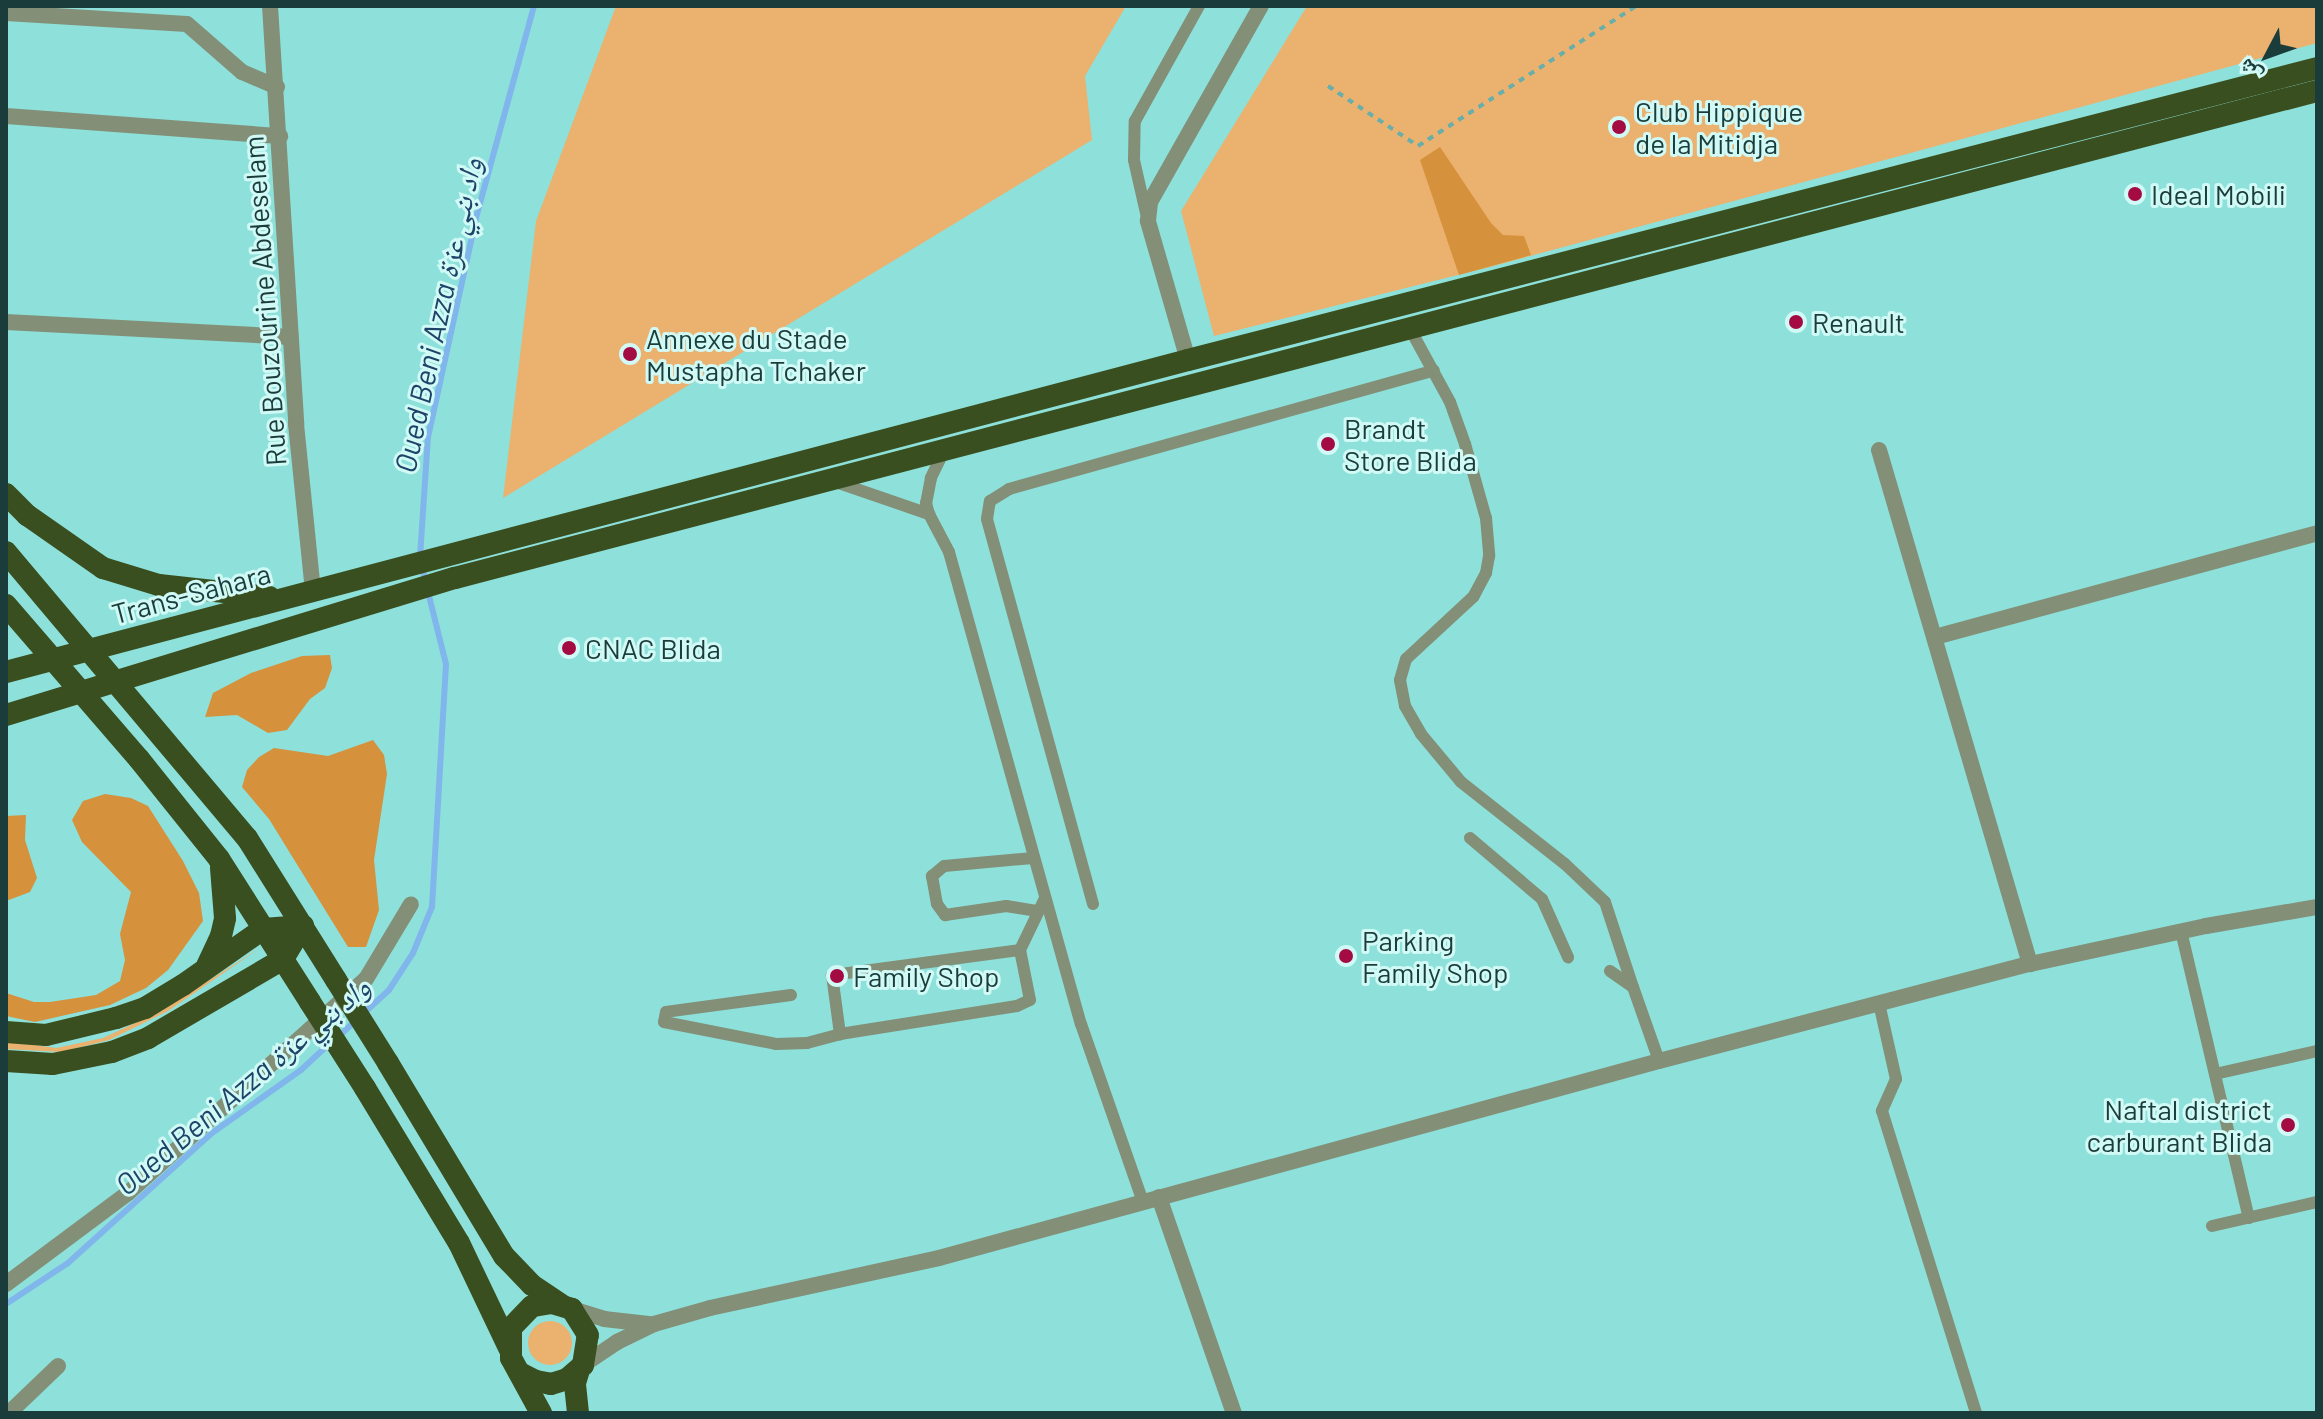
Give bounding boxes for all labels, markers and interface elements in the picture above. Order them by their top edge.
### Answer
north arrow [2227,16,2307,96]
text: ش [2231,54,2266,89]
place label: Club Hippique de la Mitidja [1635,94,1803,160]
marker: Club Hippique de la Mitidja [1610,118,1628,136]
street label: Rue Bouzourine Abdeselam [236,135,292,467]
water label: Oued Beni Azza واد بني عزة [386,154,488,476]
place label: Ideal Mobili [2151,177,2286,211]
marker: Ideal Mobili [2126,185,2144,203]
place label: Renault [1812,305,1905,339]
marker: Renault [1787,313,1805,331]
place label: Annexe du Stade Mustapha Tchaker [646,321,866,387]
marker: Annexe du Stade Mustapha Tchaker [621,345,639,363]
place label: Brandt Store Blida [1344,411,1477,477]
marker: Brandt Store Blida [1319,435,1337,453]
street label: Trans-Sahara [108,556,274,630]
place label: CNAC Blida [585,631,721,665]
marker: CNAC Blida [560,639,578,657]
place label: Parking Family Shop [1362,923,1509,989]
marker: Parking Family Shop [1337,947,1355,965]
place label: Family Shop [853,959,1000,993]
marker: Family Shop [828,967,846,985]
water label: Oued Beni Azza واد بني عزة [107,968,377,1202]
place label: Naftal district carburant Blida [2087,1092,2272,1158]
marker: Naftal district carburant Blida [2279,1116,2297,1134]

